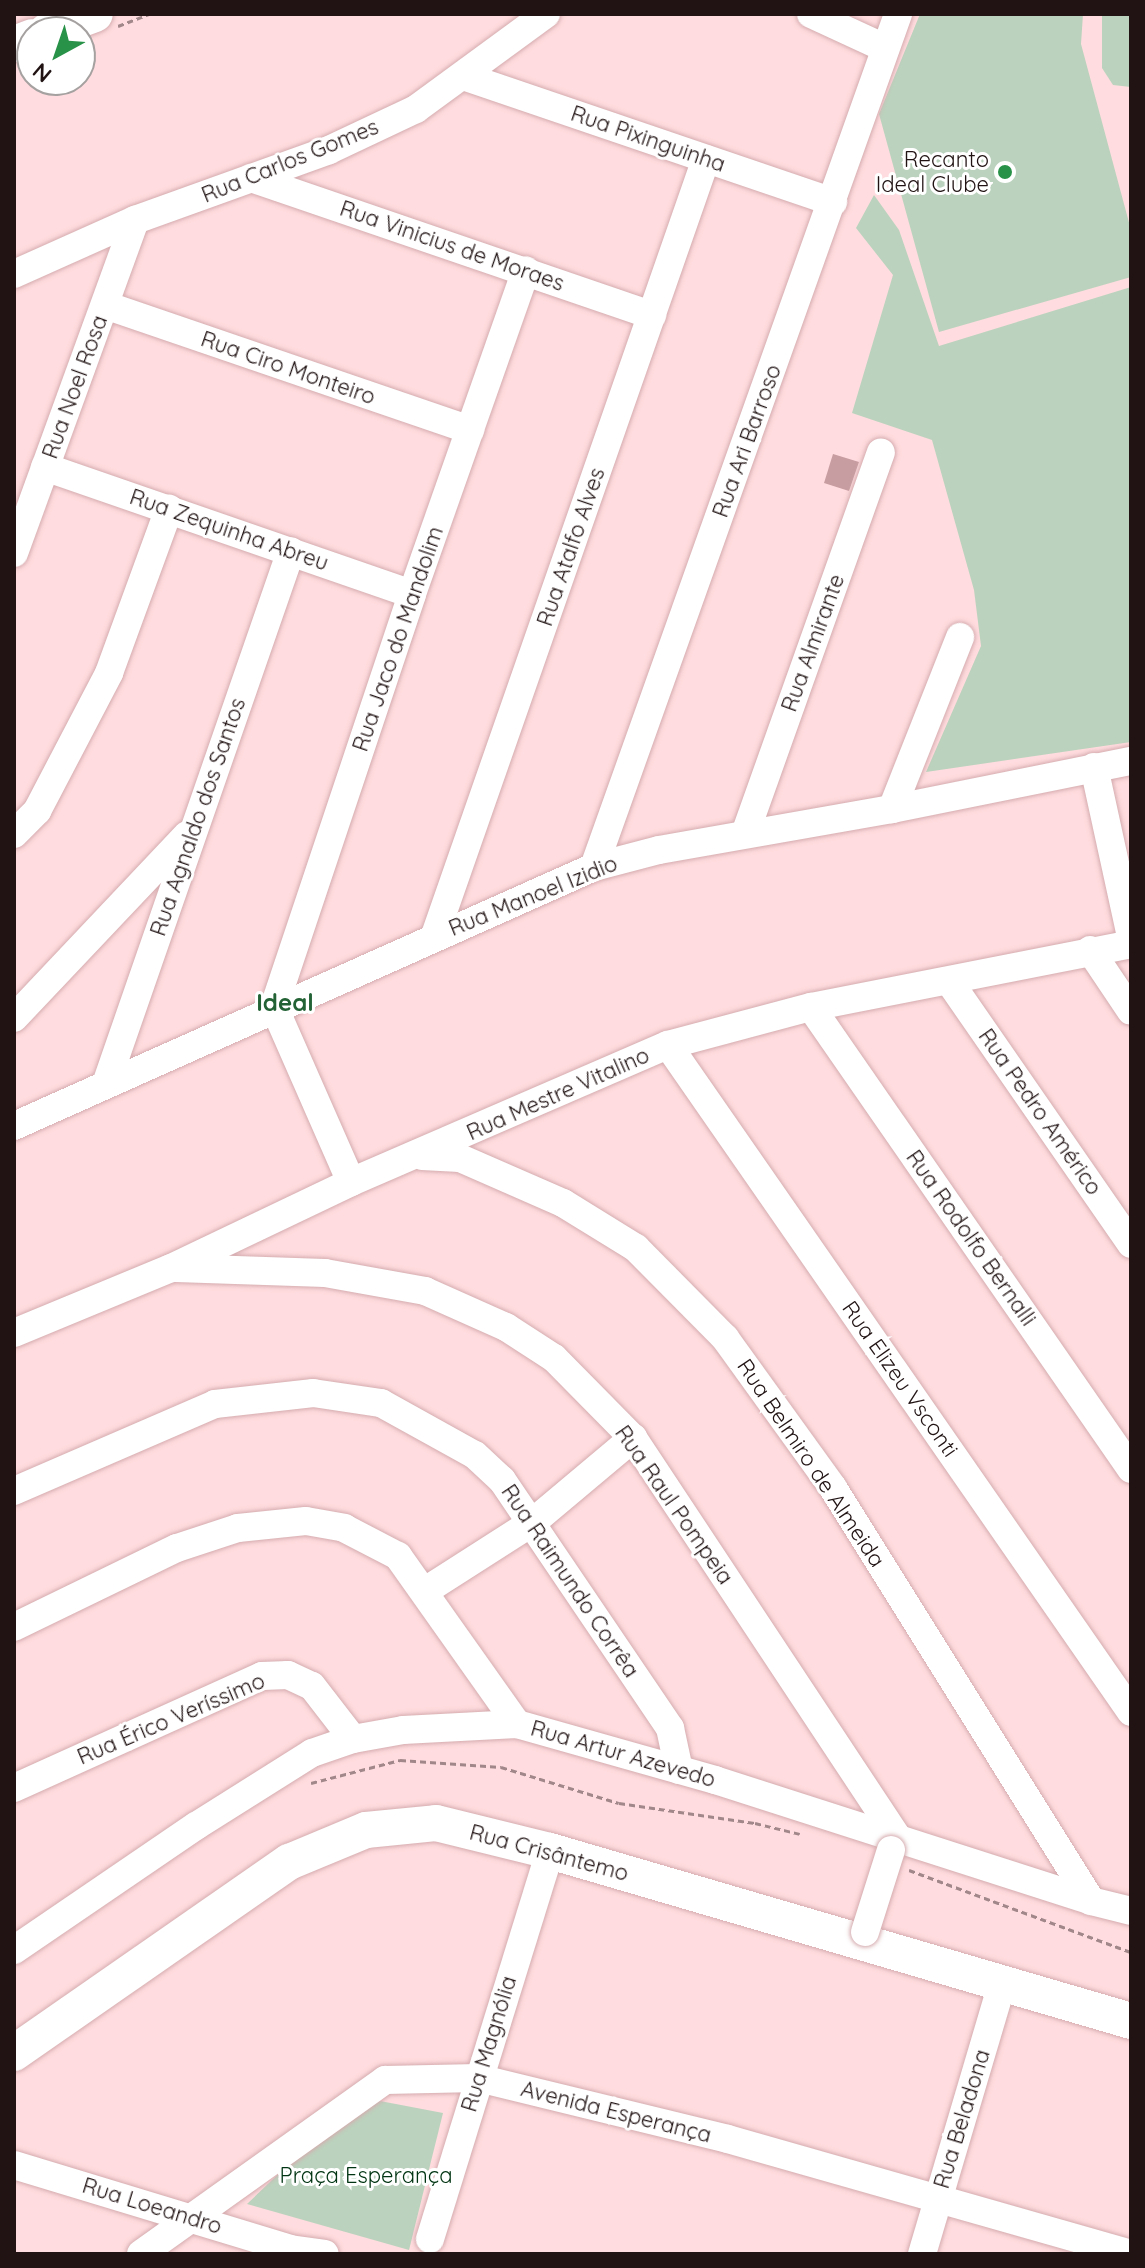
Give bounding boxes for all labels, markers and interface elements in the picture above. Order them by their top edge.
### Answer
north arrow [16,16,96,96]
text: N [27,57,57,89]
street label: Rua Pixinguinha [567,100,729,178]
street label: Rua Carlos Gomes [198,113,382,209]
place label: Recanto Ideal Clube [876,146,989,198]
marker: Recanto Ideal Clube [996,163,1014,181]
street label: Rua Vinicius de Moraes [336,195,568,297]
street label: Rua Noel Rosa [37,312,113,462]
street label: Rua Ciro Monteiro [197,326,379,410]
street label: Rua Ari Barroso [707,361,787,521]
street label: Rua Atalfo Alves [532,464,610,630]
street label: Rua Zequinha Abreu [126,484,332,576]
street label: Rua Jaco do Mandolim [347,523,449,755]
street label: Rua Almirante [776,571,850,715]
street label: Rua Agnaldo dos Santos [145,694,251,940]
street label: Rua Manoel Izidio [445,850,621,942]
district label: Ideal [256,989,314,1017]
street label: Rua Pedro Américo [973,1024,1107,1200]
street label: Rua Mestre Vitalino [463,1042,653,1146]
street label: Rua Rodolfo Bernalli [900,1145,1042,1331]
street label: Rua Elizeu Vsconti [836,1296,964,1462]
street label: Rua Belmiro de Almeida [732,1354,890,1572]
street label: Rua Raul Pompeia [609,1420,739,1590]
street label: Rua Raimundo Corrêa [496,1479,644,1683]
street label: Rua Érico Veríssimo [73,1668,269,1770]
street label: Rua Artur Azevedo [528,1715,718,1793]
street label: Rua Crisântemo [467,1819,631,1887]
street label: Rua Magnólia [456,1973,522,2115]
street label: Rua Beladona [928,2046,996,2192]
street label: Avenida Esperança [518,2076,714,2148]
park label: Praça Esperança [280,2163,452,2189]
street label: Rua Loeandro [79,2172,225,2240]

